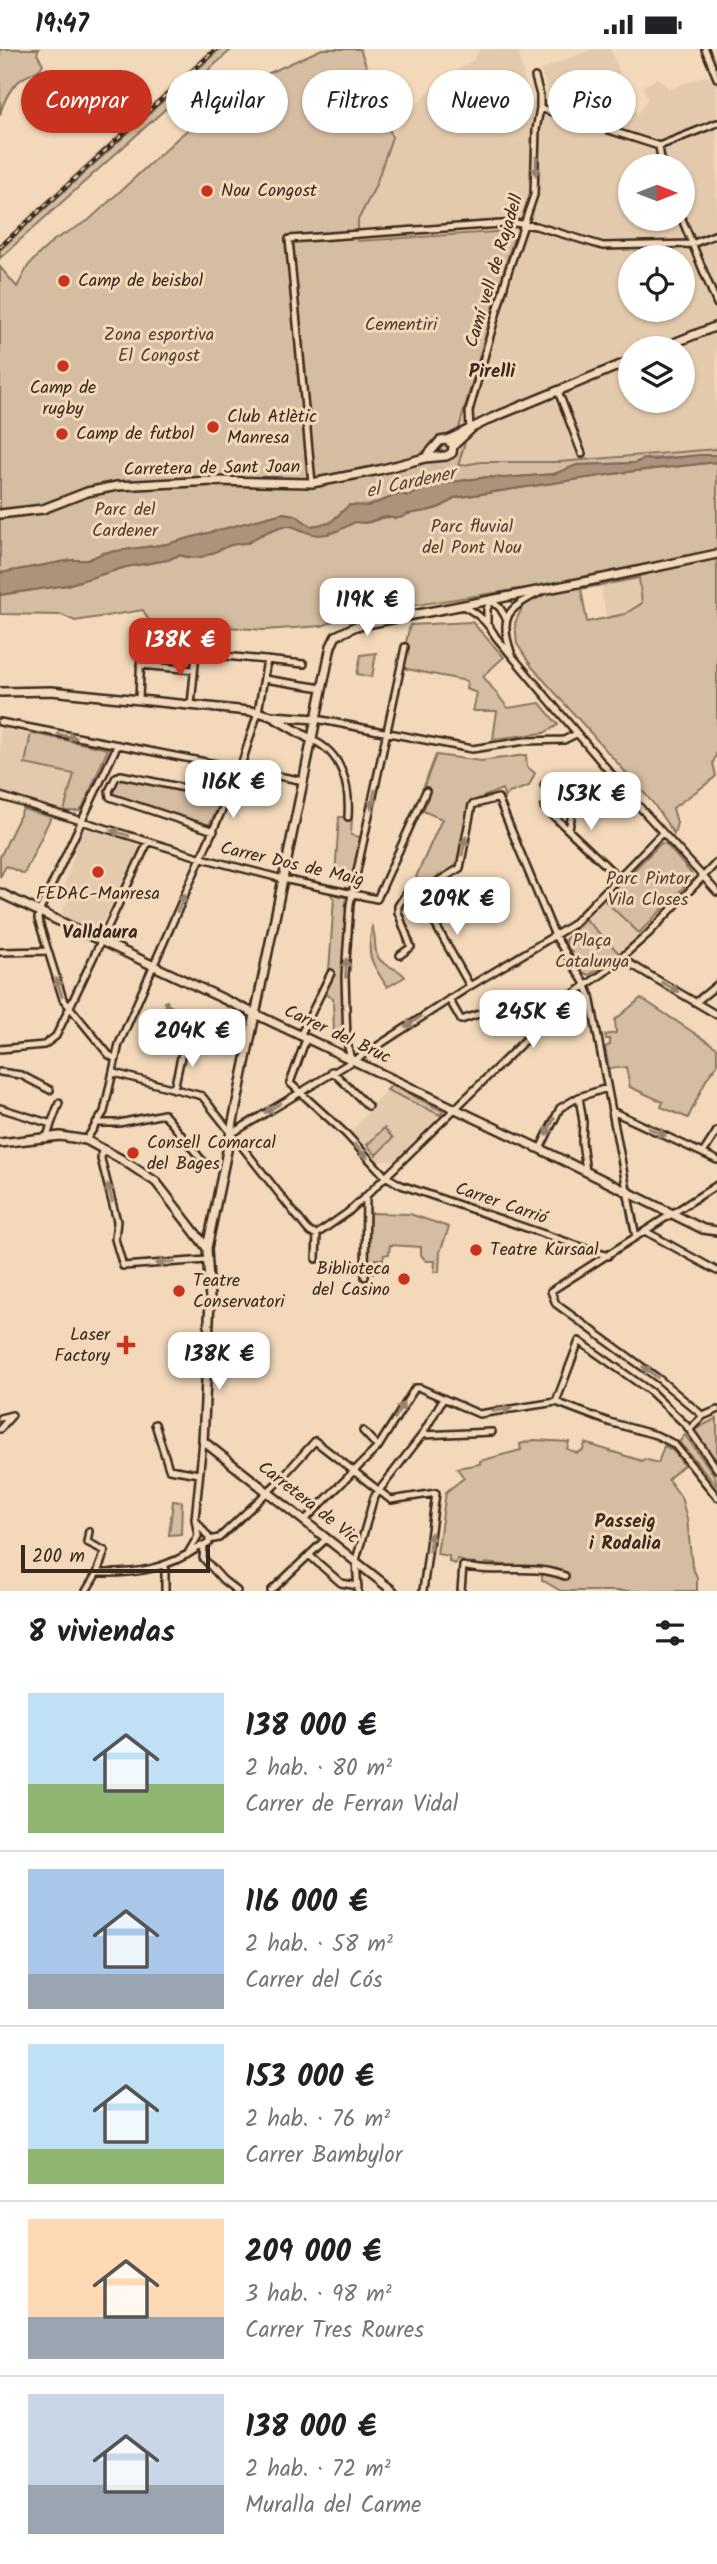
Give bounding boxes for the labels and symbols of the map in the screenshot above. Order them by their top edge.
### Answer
north arrow [618,154,695,231]
one-way arrow [530,156,542,178]
place label: Nou Congost [221,177,318,206]
marker: Nou Congost [199,183,215,199]
street label: Camí vell de Rajadell [458,190,532,351]
place label: Camp de beisbol [78,267,204,296]
marker: Camp de beisbol [56,273,72,289]
park label: Cementiri [365,311,438,340]
park label: Zona esportiva El Congost [104,321,214,371]
district label: Pirelli [469,357,516,387]
marker: Camp de rugby [55,358,71,374]
place label: Camp de rugby [30,374,96,424]
place label: Club Atlètic Manresa [227,403,317,453]
marker: Club Atlètic Manresa [205,419,221,435]
place label: Camp de futbol [76,420,195,449]
marker: Camp de futbol [54,426,70,442]
street label: Carretera de Sant Joan [123,453,301,485]
water label: el Cardener [364,458,462,507]
park label: Parc del Cardener [92,496,159,546]
park label: Parc fluvial del Pont Nou [422,513,522,563]
pin: 119K € [310,579,424,638]
pin: 138K € [123,619,237,678]
one-way arrow [56,730,78,741]
pin: 116K € [176,761,290,820]
pin: 153K € [534,773,648,832]
one-way arrow [367,788,378,810]
one-way arrow [109,827,130,838]
street label: Carrer Dos de Maig [217,834,367,896]
one-way arrow [459,835,470,857]
marker: FEDAC-Manresa [90,864,106,880]
park label: Parc Pintor Vila Closes [606,865,691,915]
pin: 209K € [400,877,514,937]
place label: FEDAC-Manresa [36,880,160,909]
one-way arrow [176,893,187,914]
district label: Valldaura [62,918,138,948]
park label: Plaça Catalunya [555,927,629,977]
one-way arrow [340,956,351,978]
one-way arrow [54,976,64,997]
one-way arrow [660,981,679,993]
pin: 245K € [476,991,590,1050]
street label: Carrer del Bruc [279,998,395,1072]
pin: 204K € [135,1009,249,1069]
one-way arrow [404,1015,422,1029]
one-way arrow [263,1102,282,1115]
one-way arrow [545,1117,556,1137]
one-way arrow [647,1127,668,1138]
place label: Consell Comarcal del Bages [147,1129,276,1179]
one-way arrow [353,1142,369,1160]
marker: Consell Comarcal del Bages [125,1145,141,1161]
street label: Carrer Carrió [451,1175,552,1234]
one-way arrow [104,1182,115,1204]
place label: Teatre Kursaal [490,1236,599,1265]
marker: Teatre Kursaal [468,1242,484,1258]
place label: Biblioteca del Casino [312,1255,390,1305]
one-way arrow [154,1258,176,1269]
place label: Teatre Conservatori [193,1267,285,1317]
marker: Biblioteca del Casino [396,1271,412,1287]
marker: Teatre Conservatori [171,1283,187,1299]
place label: Laser Factory [55,1321,111,1371]
pin: 138K € [162,1333,276,1392]
marker: Laser Factory [116,1335,136,1355]
one-way arrow [641,1365,659,1379]
one-way arrow [394,1401,405,1421]
one-way arrow [491,1404,513,1415]
street label: Carretera de Vic [251,1454,365,1552]
district label: Passeig i Rodalia [589,1507,661,1559]
one-way arrow [425,1531,436,1553]
scale bar [21,1542,210,1574]

